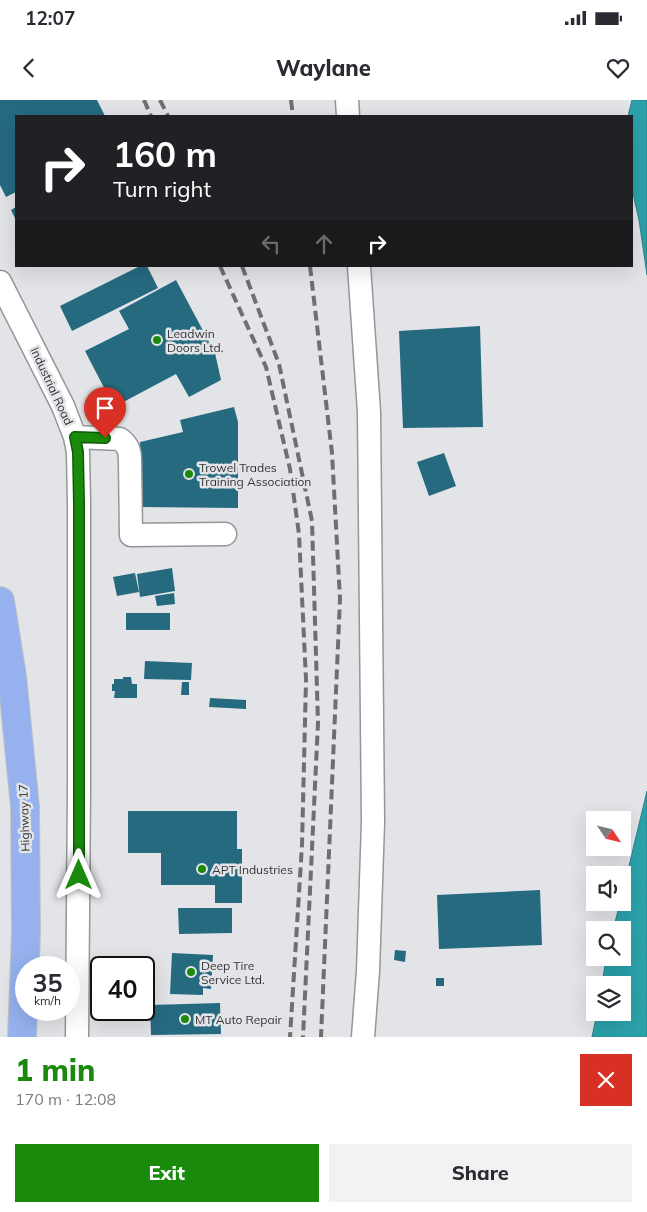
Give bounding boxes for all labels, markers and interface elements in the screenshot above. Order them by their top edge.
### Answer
text: 12:07 [25,6,75,30]
icon: back [15,54,43,82]
text: Waylane [276,54,371,82]
icon: heart [604,54,632,82]
text: 160 m [113,132,217,176]
icon: right [30,135,95,200]
text: Turn right [113,175,211,203]
icon: left [257,230,285,258]
icon: ahead [310,230,338,258]
icon: right [363,230,391,258]
place label: Leadwin Doors Ltd. [167,326,223,355]
marker: Leadwin Doors Ltd. [151,334,163,346]
street label: Industrial Road [27,345,77,427]
pin [84,387,126,438]
icon: arrive [91,394,119,422]
place label: Trowel Trades Training Association [199,460,311,489]
marker: Trowel Trades Training Association [183,468,195,480]
street label: Highway 17 [15,784,33,852]
north arrow [586,811,631,856]
map controls [586,811,631,1021]
position arrow [52,848,104,900]
place label: APT Industries [212,862,293,877]
marker: APT Industries [196,863,208,875]
button: sound [586,866,631,911]
button: search [586,921,631,966]
speed limit sign: 40 [90,956,155,1021]
place label: Deep Tire Service Ltd. [201,958,265,987]
marker: Deep Tire Service Ltd. [185,966,197,978]
text: 35 [32,967,63,998]
button: layers [586,976,631,1021]
text: km/h [34,993,61,1008]
place label: MT Auto Repair [195,1012,282,1027]
marker: MT Auto Repair [179,1013,191,1025]
text: 1 min [15,1051,95,1089]
button: close [580,1054,632,1106]
text: 170 m · 12:08 [15,1089,116,1109]
button: Exit [15,1144,319,1202]
button: Share [329,1144,632,1202]

